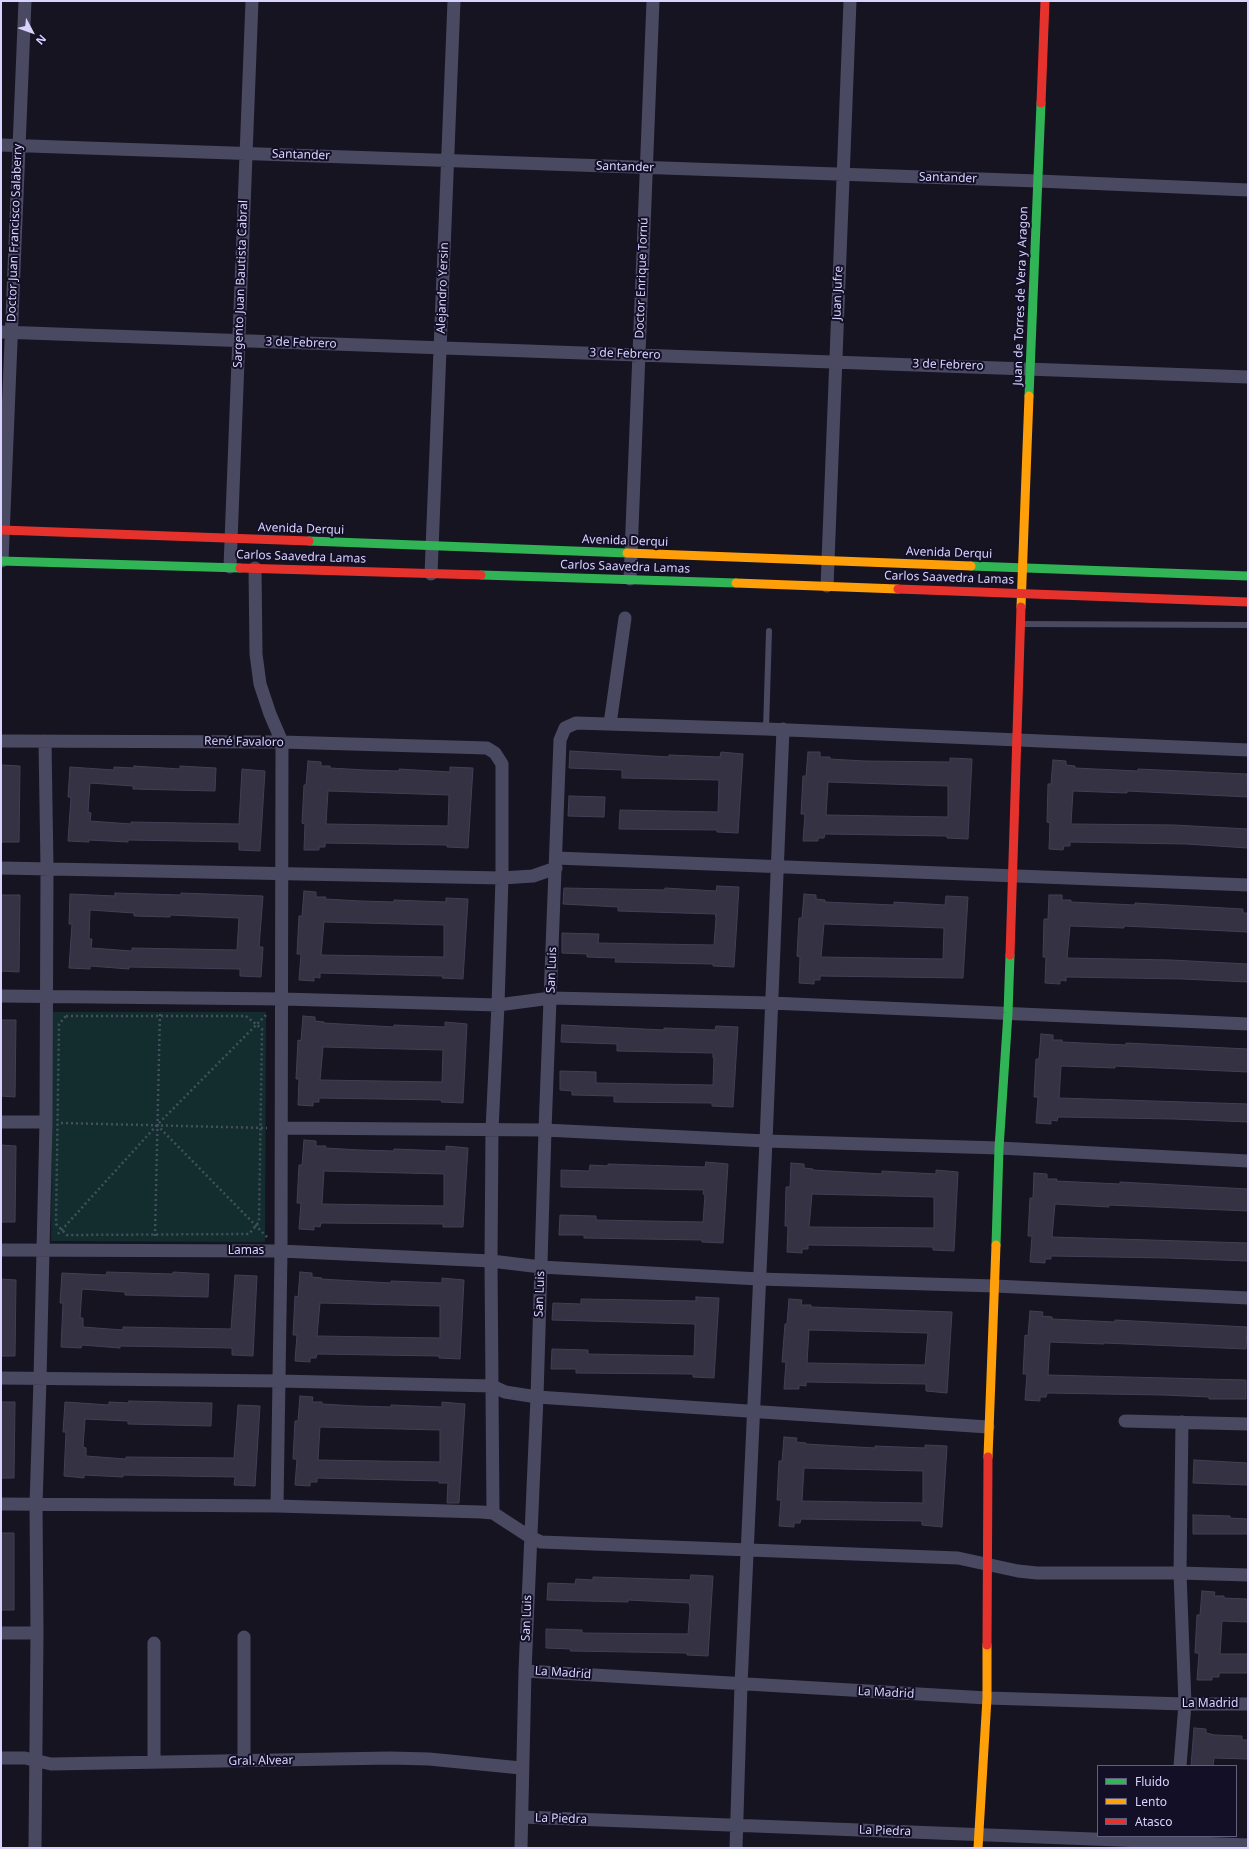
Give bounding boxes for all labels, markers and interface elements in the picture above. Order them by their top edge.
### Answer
north arrow [12,12,52,52]
text: N [33,32,50,48]
street label: Doctor Juan Francisco Salaberry [5,144,25,322]
street label: Santander [272,147,330,163]
street label: Santander [596,159,654,175]
street label: Santander [919,170,977,186]
street label: Sargento Juan Bautista Cabral [231,200,251,368]
street label: Juan de Torres de Vera y Aragon [1011,206,1031,386]
street label: Doctor Enrique Tornú [633,217,651,339]
street label: Alejandro Yersin [434,242,452,334]
street label: Juan Jufre [830,266,846,320]
street label: 3 de Febrero [265,335,337,351]
street label: 3 de Febrero [589,346,661,362]
street label: 3 de Febrero [912,357,984,373]
street label: Avenida Derqui [258,520,344,538]
street label: Avenida Derqui [582,532,668,550]
street label: Avenida Derqui [906,544,992,562]
street label: Carlos Saavedra Lamas [236,548,366,566]
street label: Carlos Saavedra Lamas [560,558,690,576]
street label: Carlos Saavedra Lamas [884,569,1014,587]
street label: René Favaloro [204,734,284,750]
street label: San Luis [544,947,560,993]
street label: Lamas [228,1244,264,1258]
street label: San Luis [532,1271,548,1317]
street label: San Luis [519,1595,535,1641]
street label: La Madrid [534,1664,592,1682]
street label: La Madrid [857,1684,915,1702]
street label: La Madrid [1182,1697,1238,1711]
street label: Gral. Alvear [228,1753,294,1769]
legend [1097,1765,1237,1837]
text: Fluido [1135,1773,1169,1790]
text: Lento [1135,1793,1167,1810]
street label: La Piedra [535,1811,587,1827]
text: Atasco [1135,1813,1173,1830]
street label: La Piedra [859,1823,911,1839]

